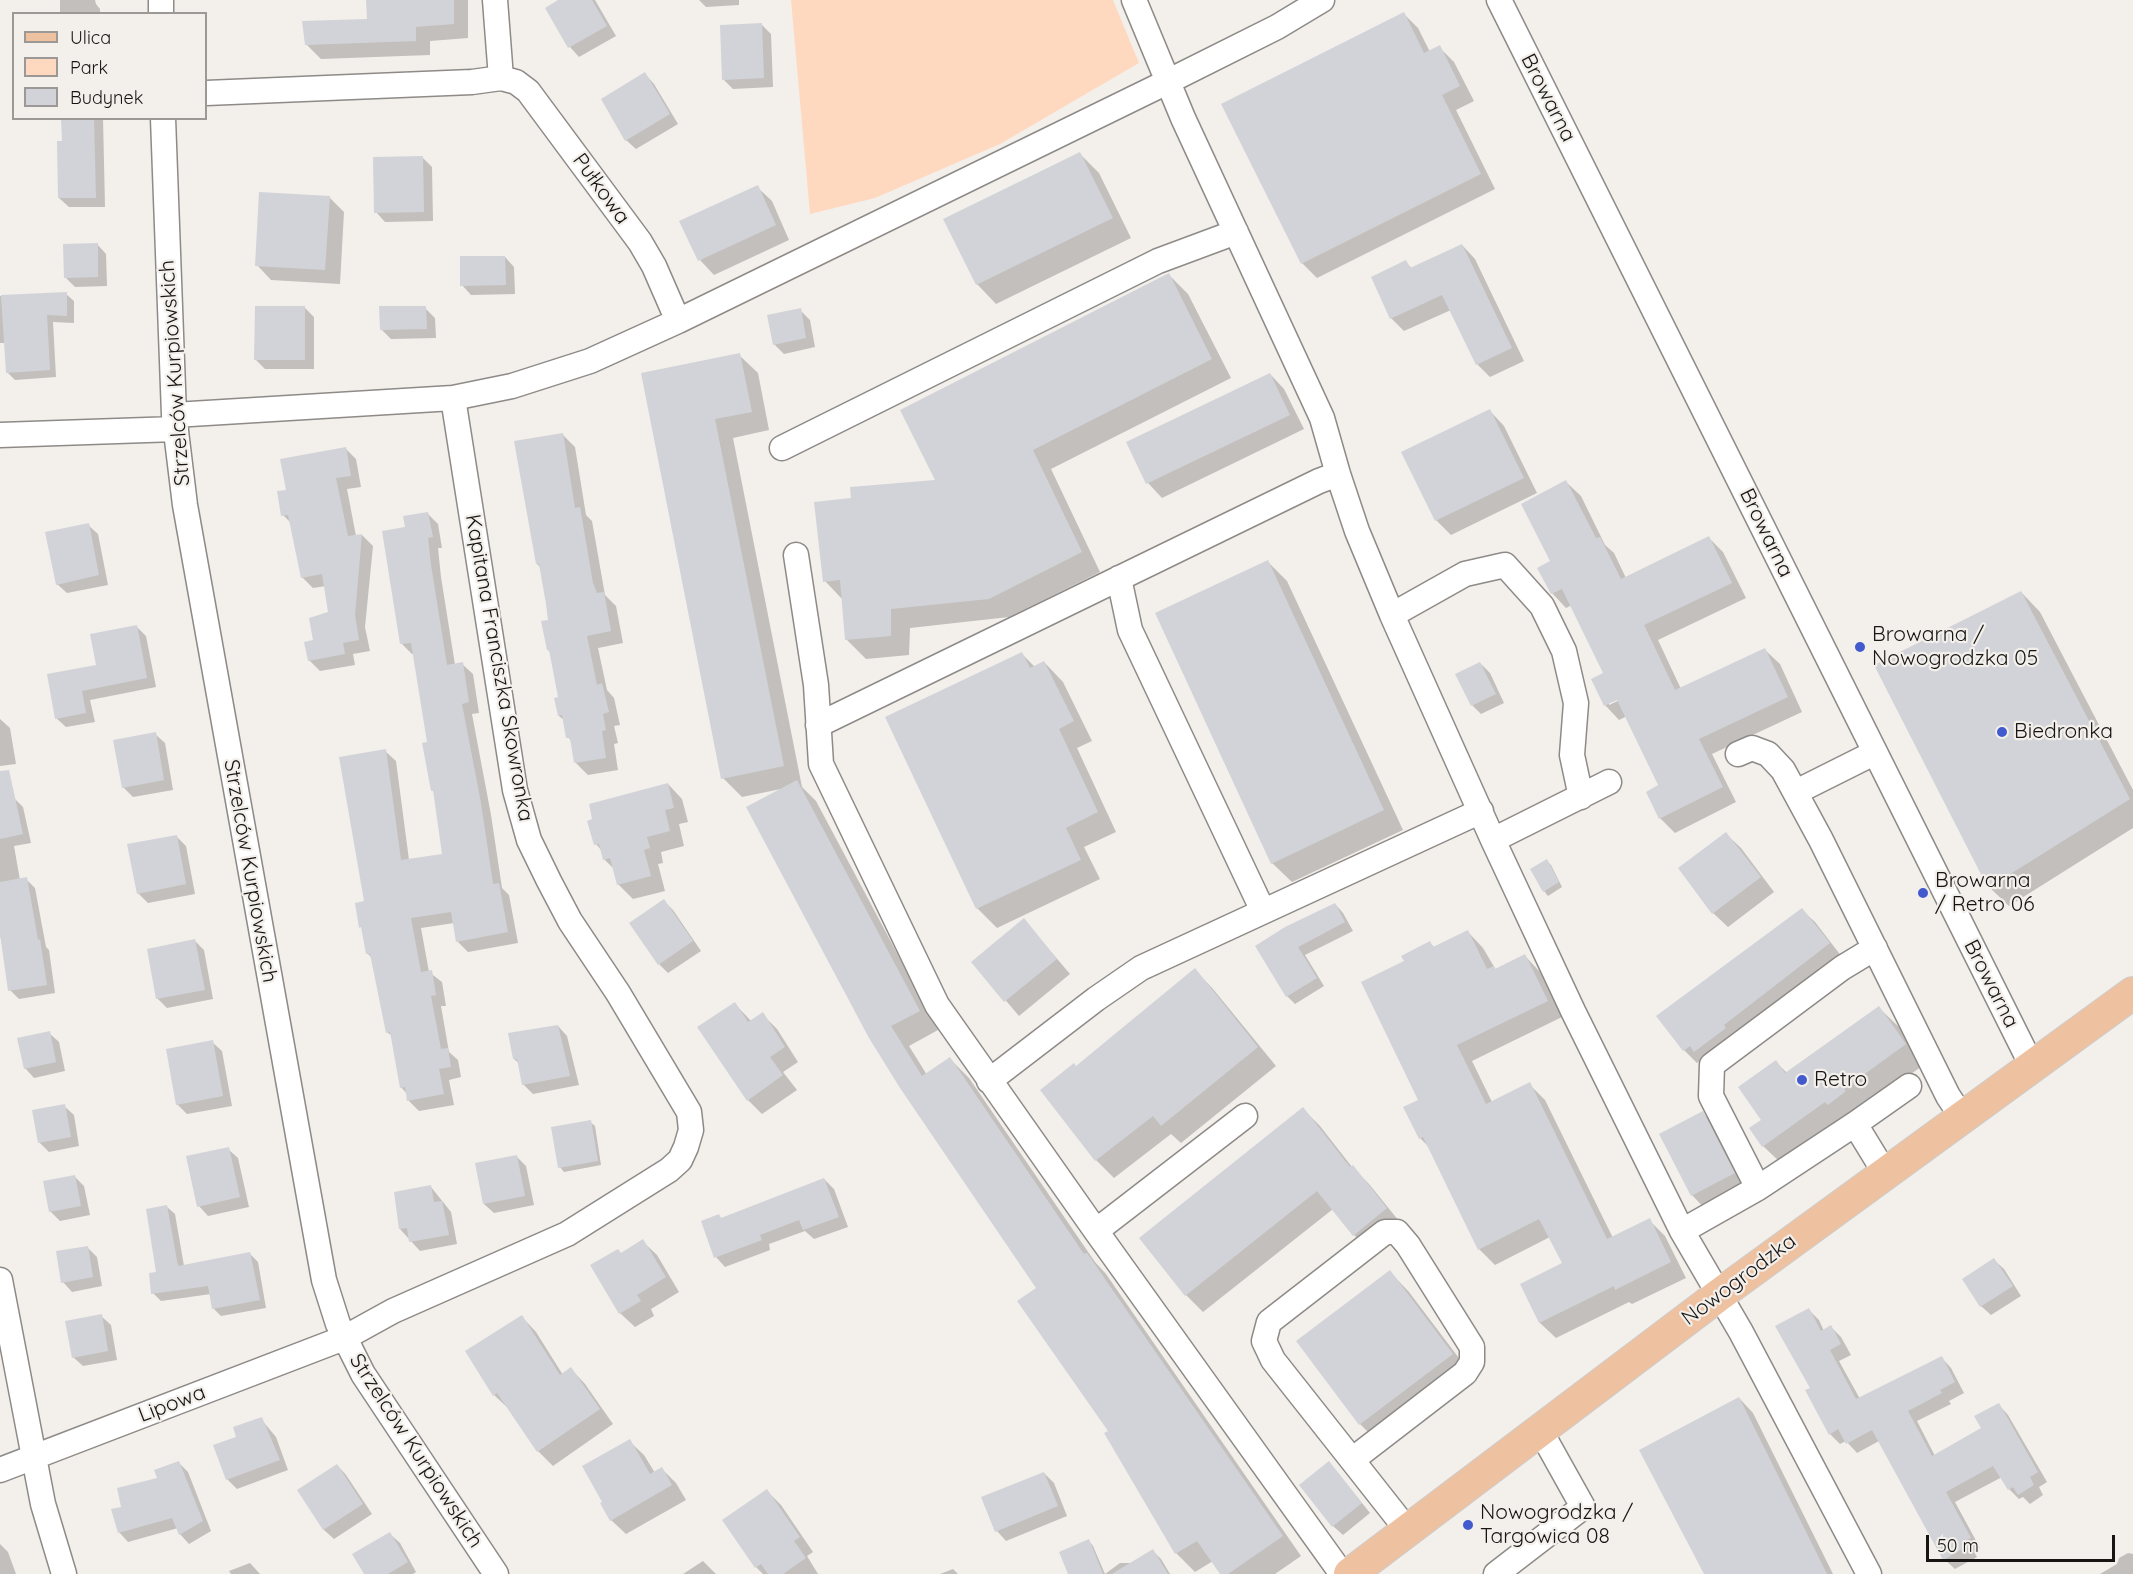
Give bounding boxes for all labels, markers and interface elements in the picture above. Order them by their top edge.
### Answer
legend [12,12,207,120]
text: Ulica [70,26,111,49]
street label: Browarna [1515,50,1581,146]
text: Park [70,56,108,79]
text: Budynek [70,86,143,109]
street label: Pułkowa [567,149,635,229]
street label: Strzelców Kurpiowskich [155,259,195,487]
street label: Browarna [1734,485,1798,581]
street label: Kapitana Franciszka Skowronka [460,513,538,823]
place label: Browarna / Nowogrodzka 05 [1872,622,2038,672]
marker: Browarna / Nowogrodzka 05 [1853,640,1867,654]
place label: Biedronka [2014,719,2113,745]
marker: Biedronka [1995,725,2009,739]
street label: Strzelców Kurpiowskich [218,757,282,985]
place label: Browarna / Retro 06 [1935,868,2034,918]
marker: Browarna / Retro 06 [1916,886,1930,900]
street label: Browarna [1958,936,2024,1032]
place label: Retro [1814,1067,1867,1093]
marker: Retro [1795,1073,1809,1087]
street label: Nowogrodzka [1677,1229,1801,1331]
street label: Strzelców Kurpiowskich [344,1349,488,1553]
street label: Lipowa [135,1380,209,1428]
place label: Nowogrodzka / Targowica 08 [1480,1500,1633,1550]
marker: Nowogrodzka / Targowica 08 [1461,1518,1475,1532]
scale bar [1929,1523,2118,1561]
text: 50 m [1937,1534,1979,1557]

